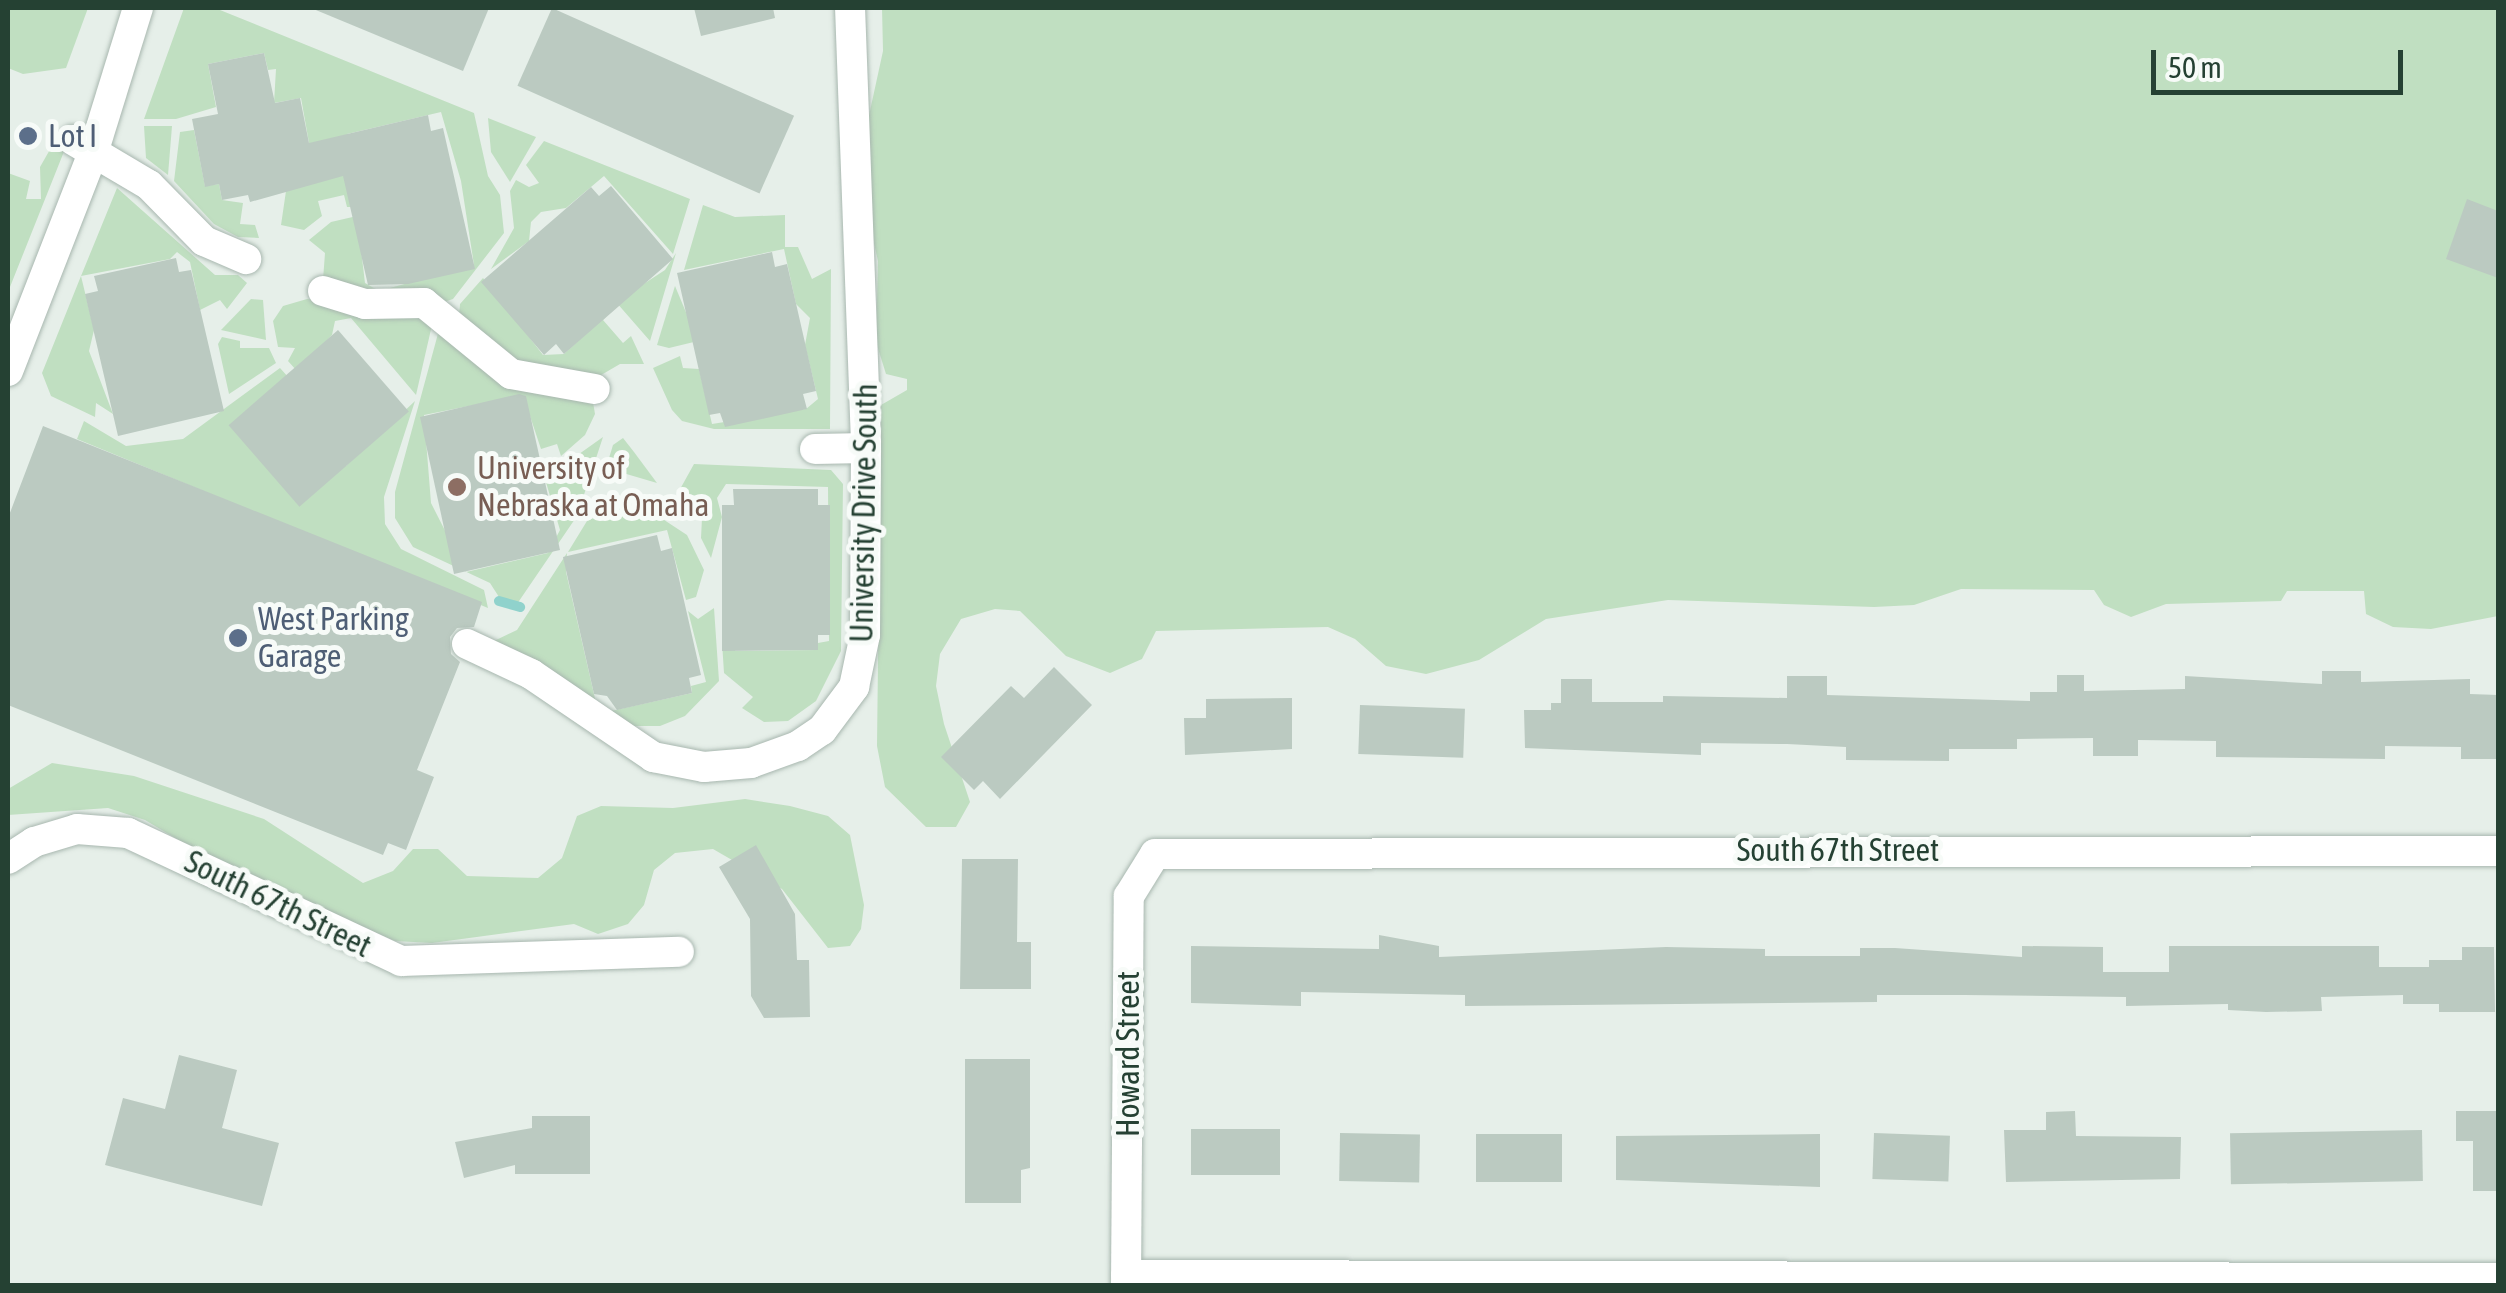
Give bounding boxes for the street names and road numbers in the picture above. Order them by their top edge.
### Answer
street label: University Drive South [843,383,885,643]
street label: South 67th Street [1737,831,1939,869]
street label: South 67th Street [179,842,377,966]
street label: Howard Street [1109,971,1147,1137]

